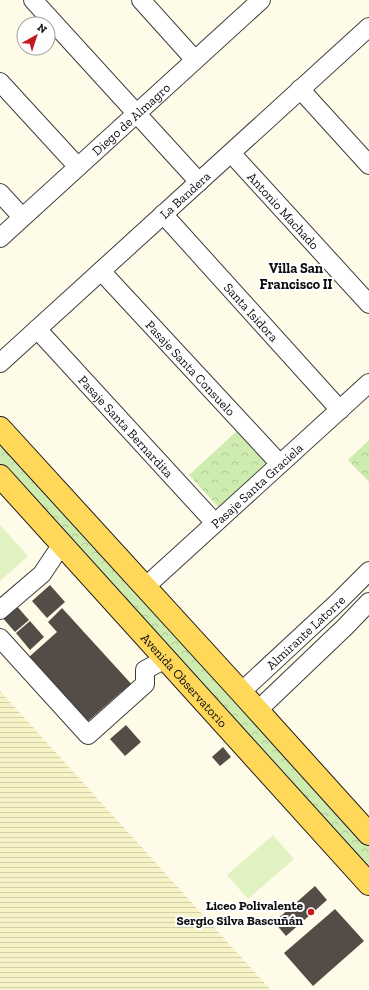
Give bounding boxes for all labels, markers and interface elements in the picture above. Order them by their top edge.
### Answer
north arrow [16,16,56,56]
text: N [35,21,50,37]
street label: Diego de Almagro [89,79,173,158]
street label: La Bandera [157,167,214,221]
street label: Antonio Machado [245,169,323,252]
district label: Villa San Francisco II [259,260,333,293]
street label: Santa Isidora [221,280,282,345]
street label: Pasaje Santa Consuelo [143,317,239,419]
street label: Pasaje Santa Bernardita [76,372,177,481]
street label: Pasaje Santa Graciela [208,439,306,531]
street label: Almirante Latorre [263,592,348,672]
street label: Avenida Observatorio [138,630,231,730]
place label: Liceo Polivalente Sergio Silva Bascuñán [176,898,304,928]
marker: Liceo Polivalente Sergio Silva Bascuñán [306,907,316,917]

